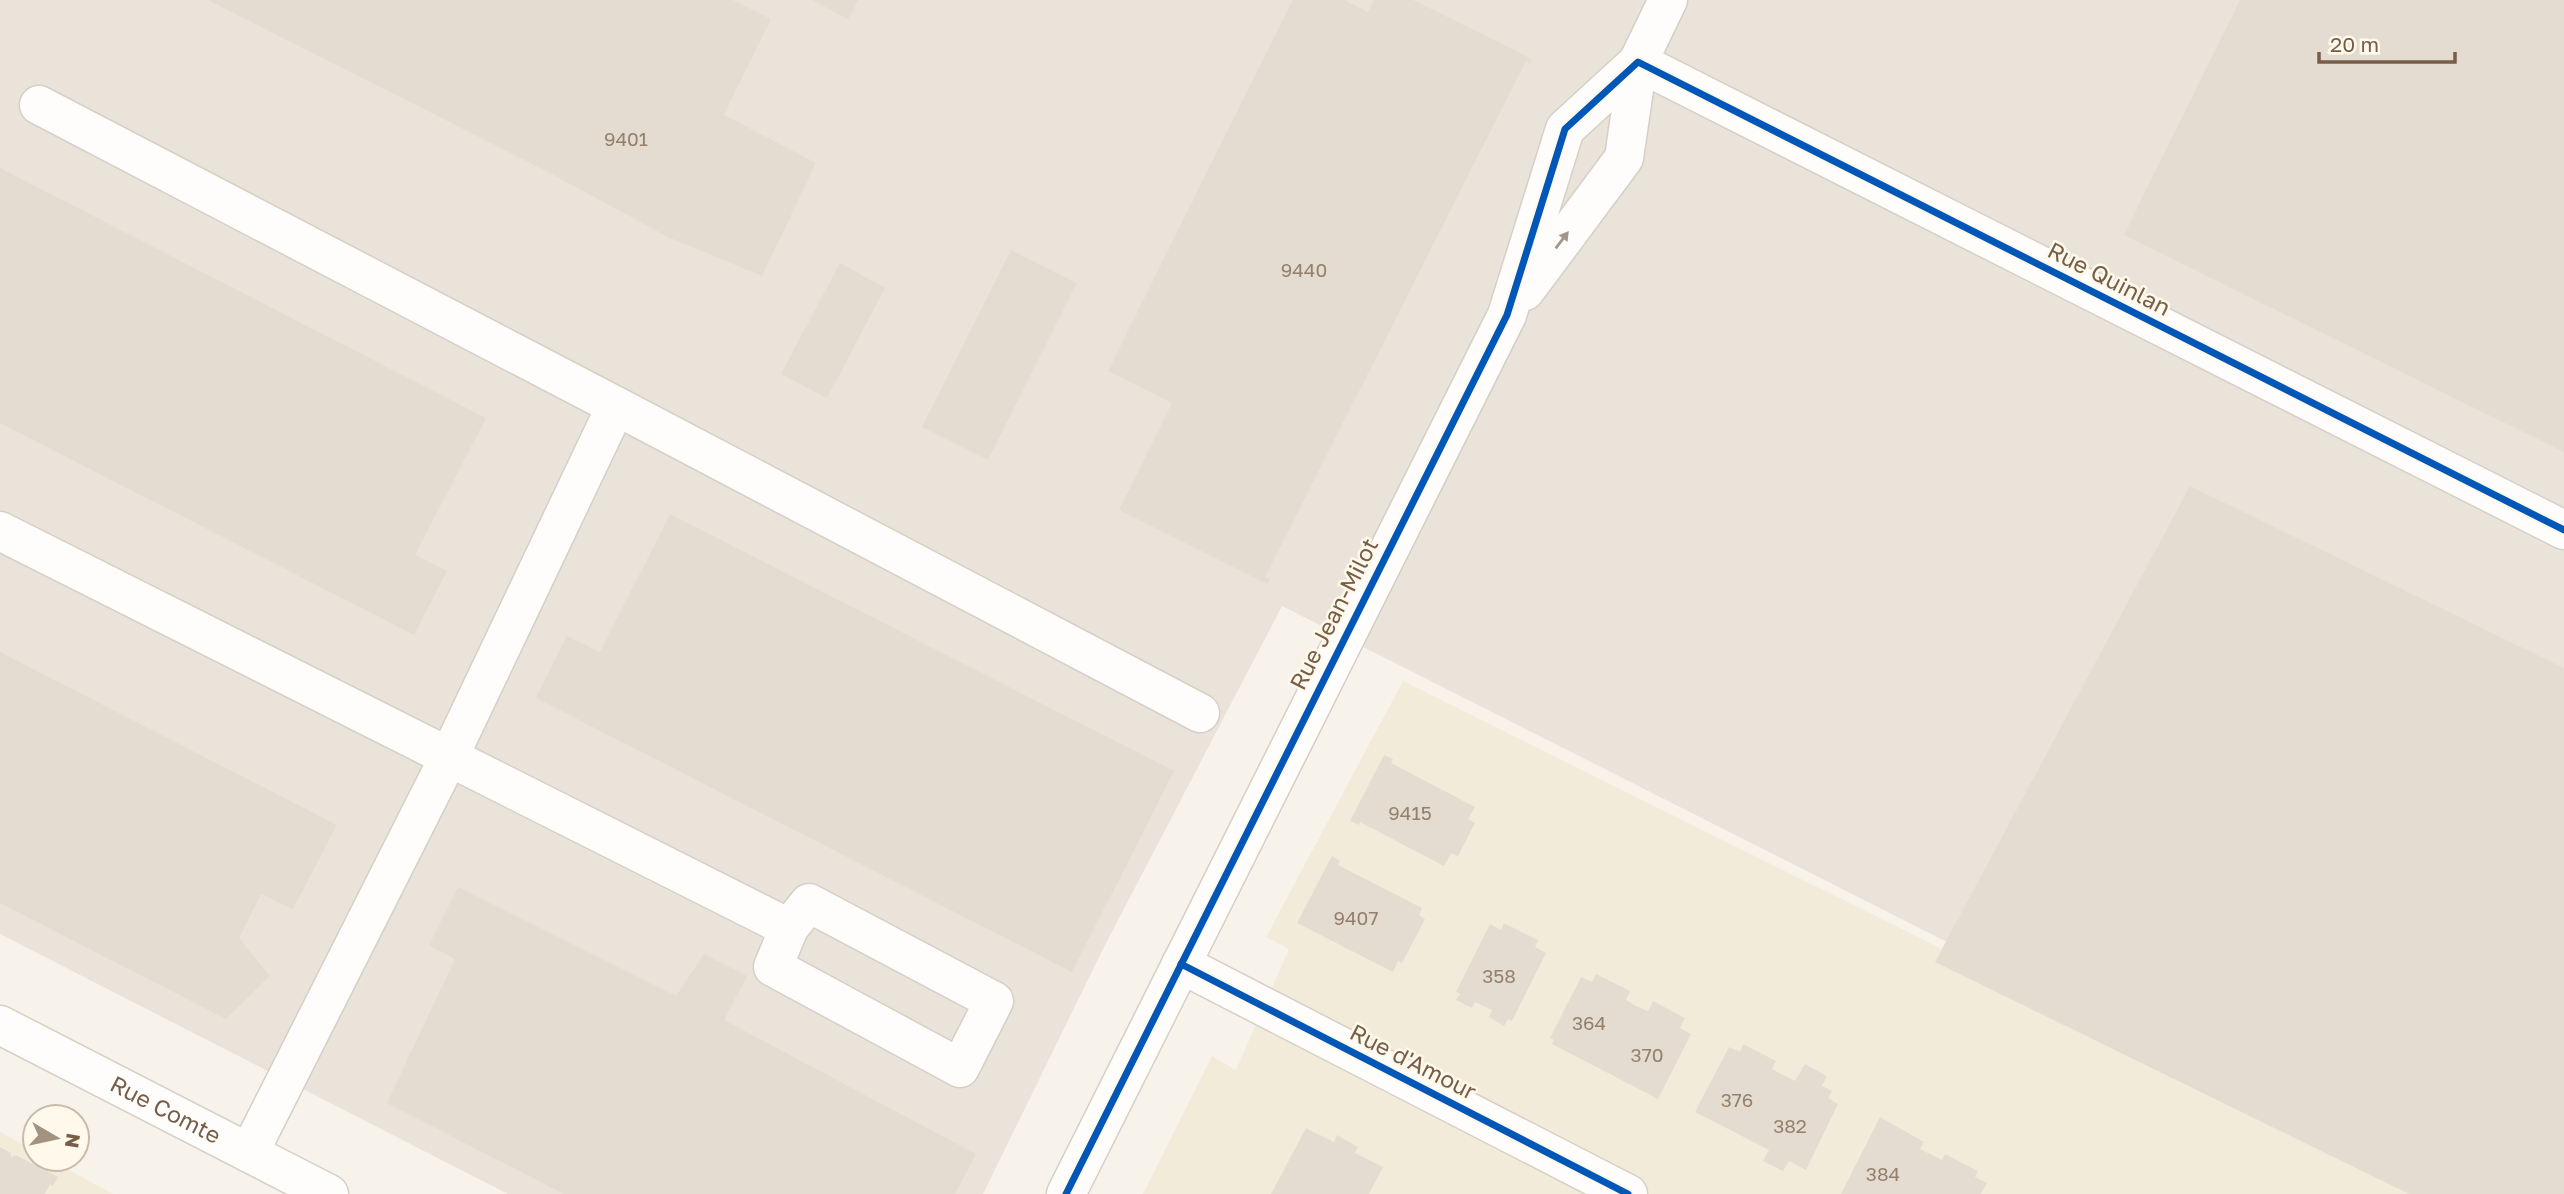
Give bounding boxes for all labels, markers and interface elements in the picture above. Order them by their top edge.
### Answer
scale bar [2319,21,2456,65]
text: 20 m [2330,31,2379,57]
house number: 9401 [604,127,648,150]
one-way arrow [1555,232,1570,250]
street label: Rue Quinlan [2043,235,2175,321]
house number: 9440 [1281,258,1327,281]
street label: Rue Jean-Milot [1283,533,1383,694]
house number: 9415 [1388,801,1432,824]
house number: 9407 [1334,906,1378,929]
house number: 358 [1482,964,1516,987]
house number: 364 [1572,1011,1606,1034]
street label: Rue d'Amour [1346,1017,1481,1105]
house number: 370 [1631,1043,1663,1066]
street label: Rue Comte [106,1069,226,1149]
house number: 376 [1721,1088,1753,1111]
north arrow [21,1103,91,1173]
house number: 382 [1773,1114,1807,1137]
text: N [61,1132,86,1150]
house number: 384 [1866,1162,1900,1185]

